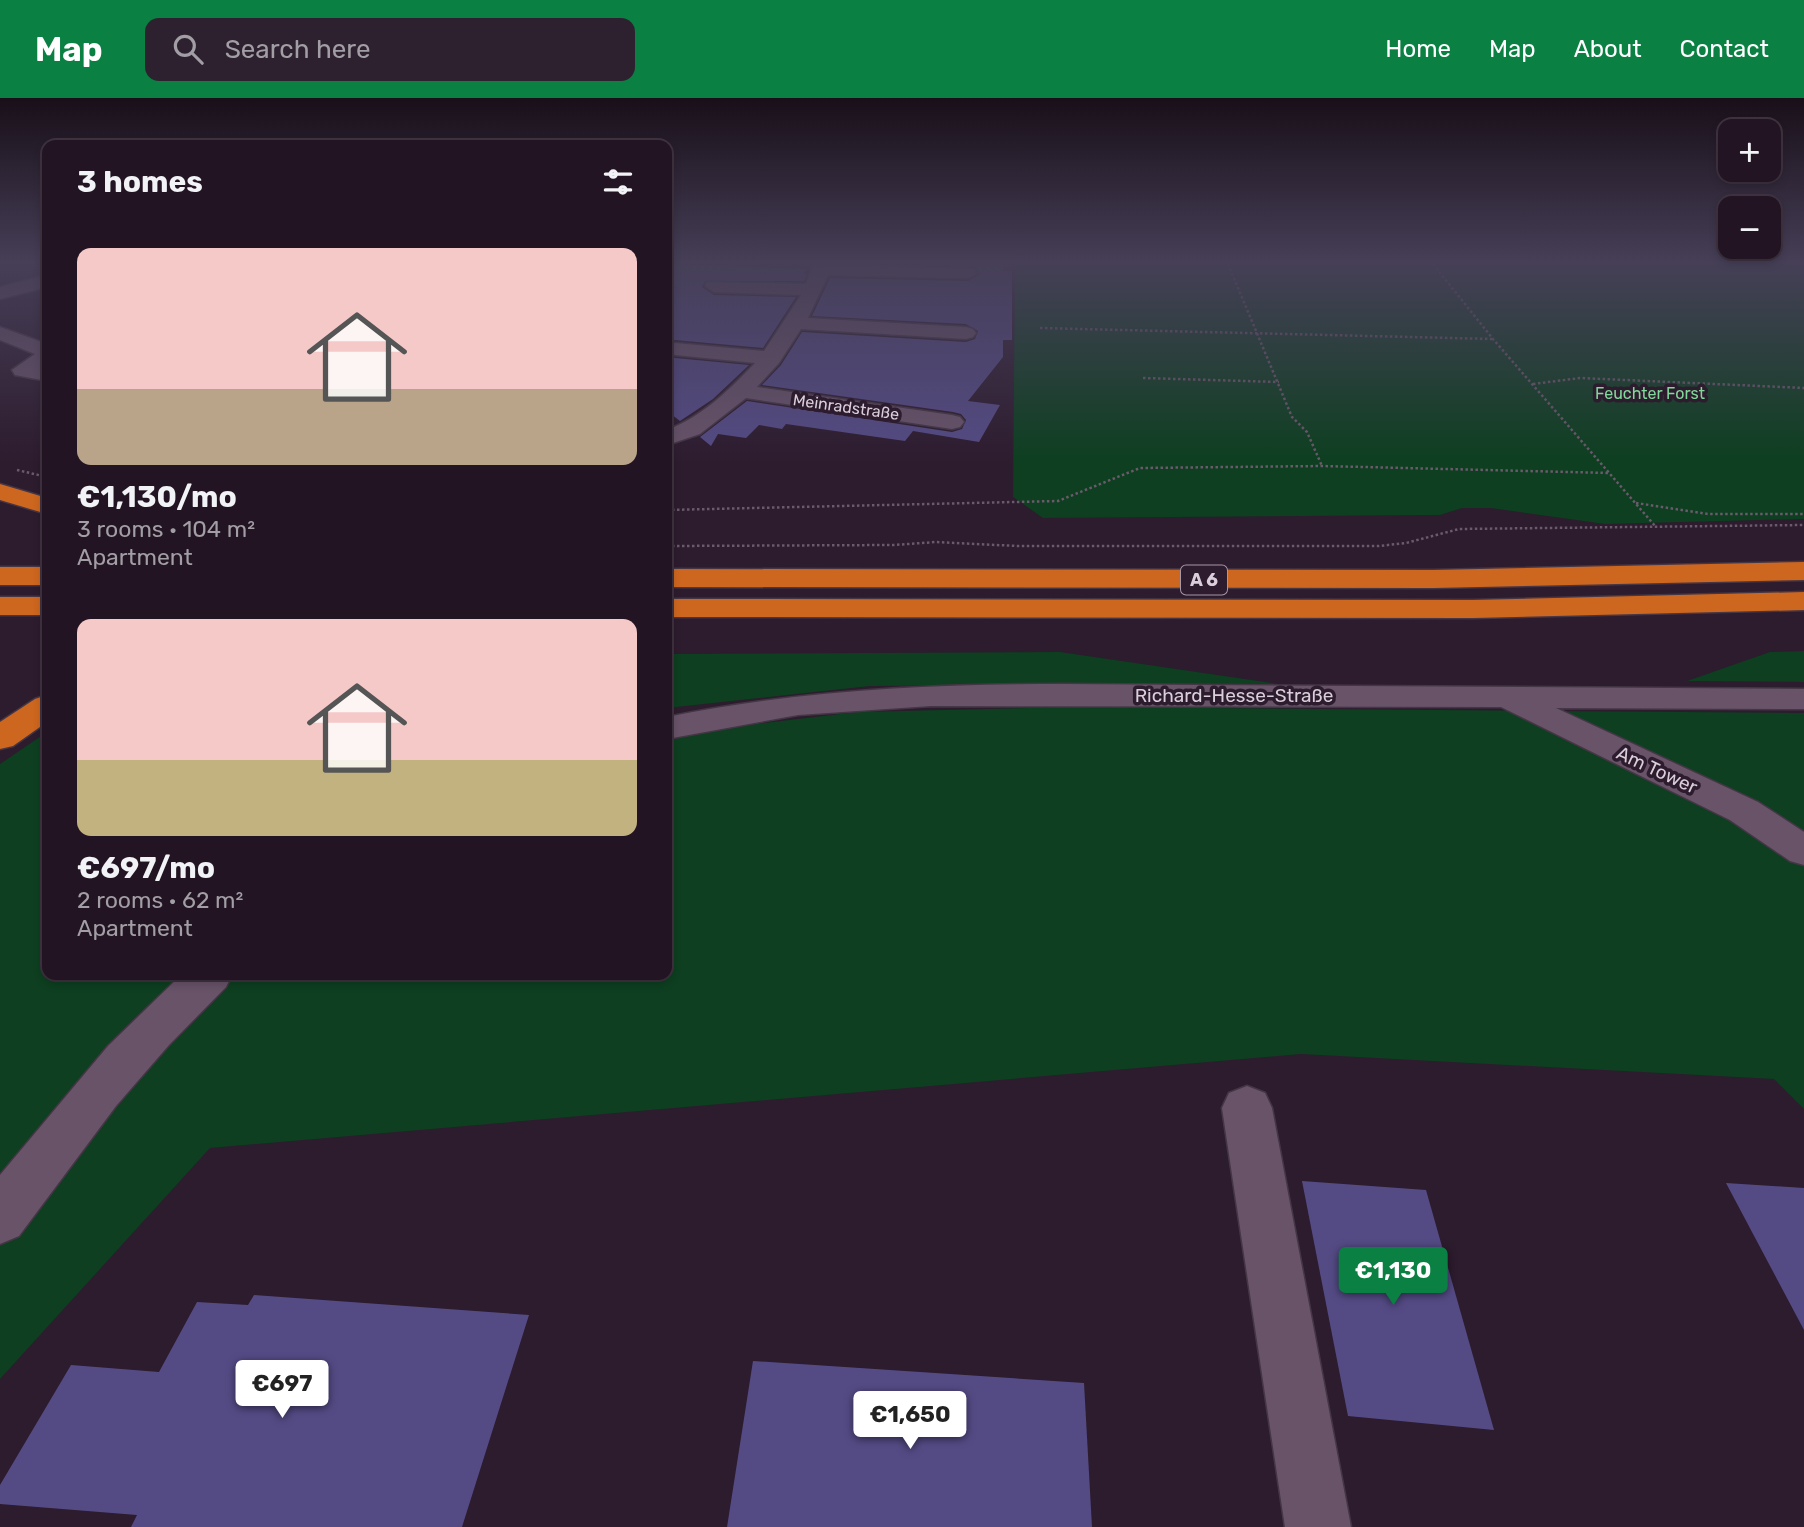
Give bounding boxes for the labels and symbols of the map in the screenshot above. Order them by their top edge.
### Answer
park label: Feuchter Forst [1595,384,1705,403]
street label: Meinradstraße [792,390,900,424]
road number: A 6 [1181,566,1227,594]
street label: Richard-Hesse-Straße [1135,684,1333,707]
street label: Am Tower [1613,741,1702,799]
pin: €1,130 [1336,1248,1450,1307]
pin: €697 [241,1360,323,1420]
pin: €1,650 [853,1392,967,1451]

